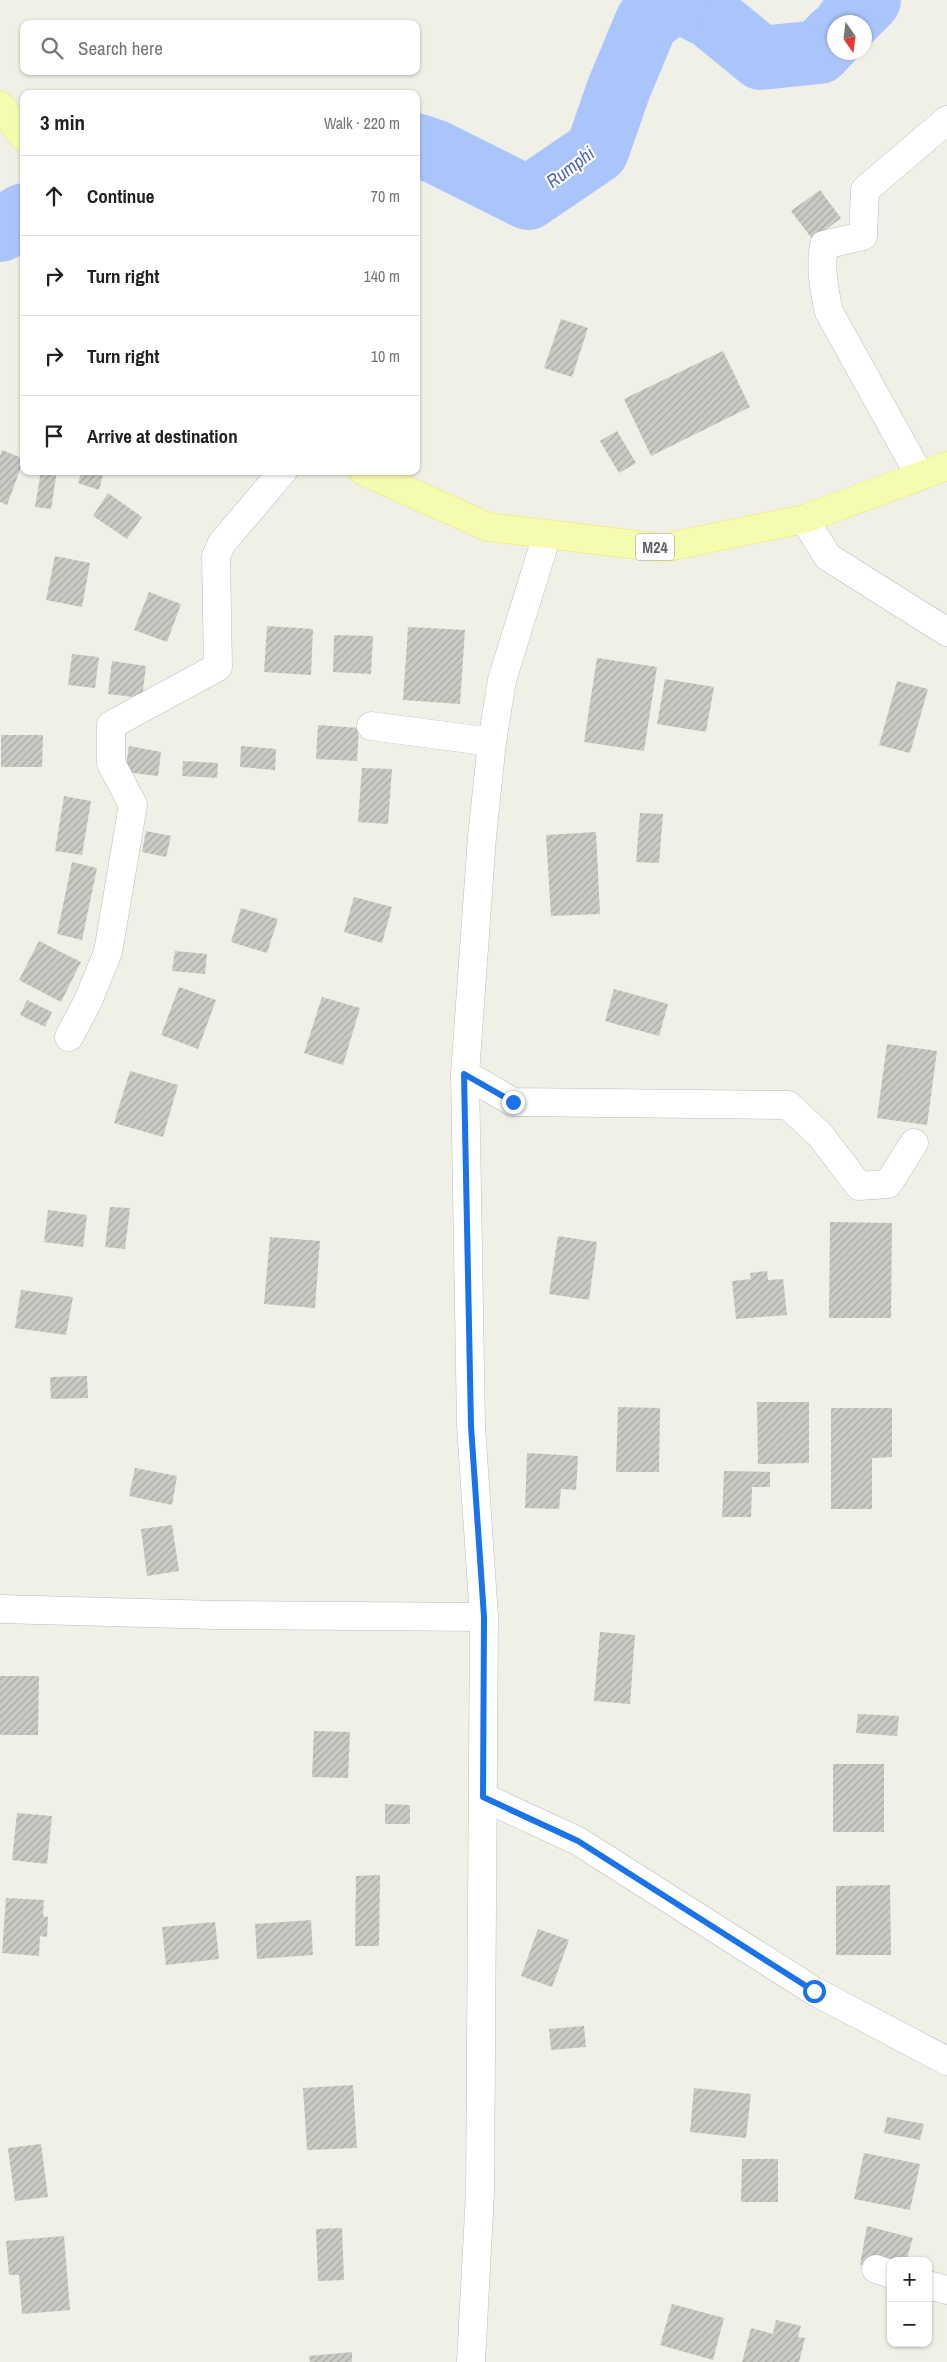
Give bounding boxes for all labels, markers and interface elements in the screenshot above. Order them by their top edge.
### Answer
north arrow [827,15,872,60]
search box [20,20,420,75]
icon: search [38,34,66,62]
text: Search here [78,35,163,61]
text: 3 min [40,108,85,137]
text: Walk · 220 m [324,112,400,134]
water label: Rumphi [540,140,600,194]
icon: ahead [40,182,68,210]
text: Continue [87,183,155,209]
text: 70 m [371,185,400,207]
icon: right [40,262,68,290]
text: Turn right [87,263,159,289]
text: 140 m [364,265,400,287]
icon: right [40,342,68,370]
text: Turn right [87,343,159,369]
text: 10 m [371,345,400,367]
icon: arrive [40,422,68,450]
text: Arrive at destination [87,423,238,449]
road number: M24 [636,534,674,560]
route end [502,1091,525,1114]
route start [803,1980,826,2003]
map controls [887,2257,932,2347]
button: + [887,2257,932,2302]
button: − [887,2302,932,2347]

